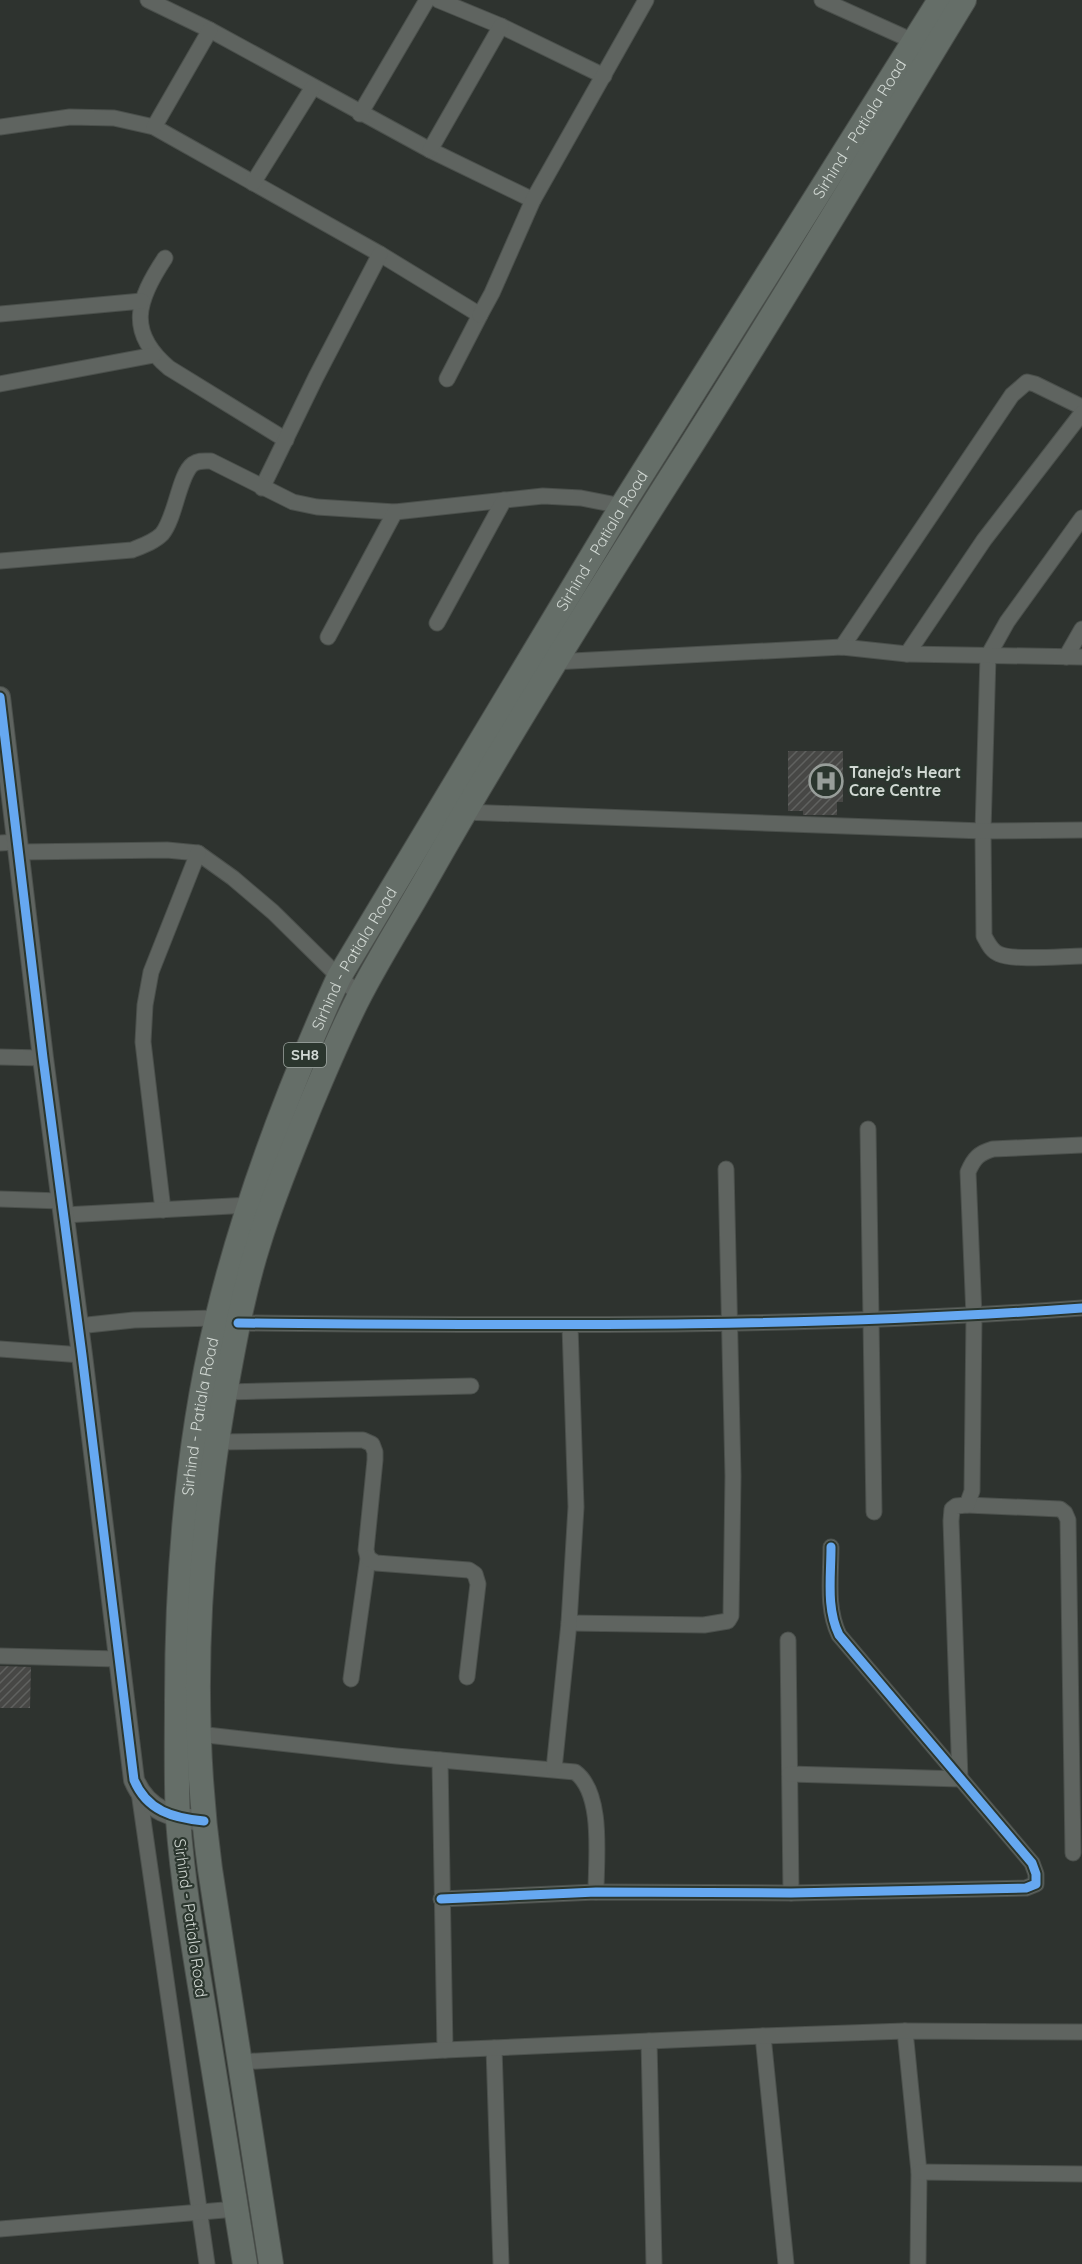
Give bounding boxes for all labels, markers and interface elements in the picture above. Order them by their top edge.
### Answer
street label: Sirhind - Patiala Road [808,55,910,202]
street label: Sirhind - Patiala Road [551,467,652,614]
place label: Taneja's Heart Care Centre [849,762,961,800]
hospital icon: Taneja's Heart Care Centre [808,763,844,799]
street label: Sirhind - Patiala Road [307,883,401,1033]
road number: SH8 [284,1043,326,1067]
street label: Sirhind - Patiala Road [177,1335,222,1497]
street label: Sirhind - Patiala Road [170,1837,212,1999]

